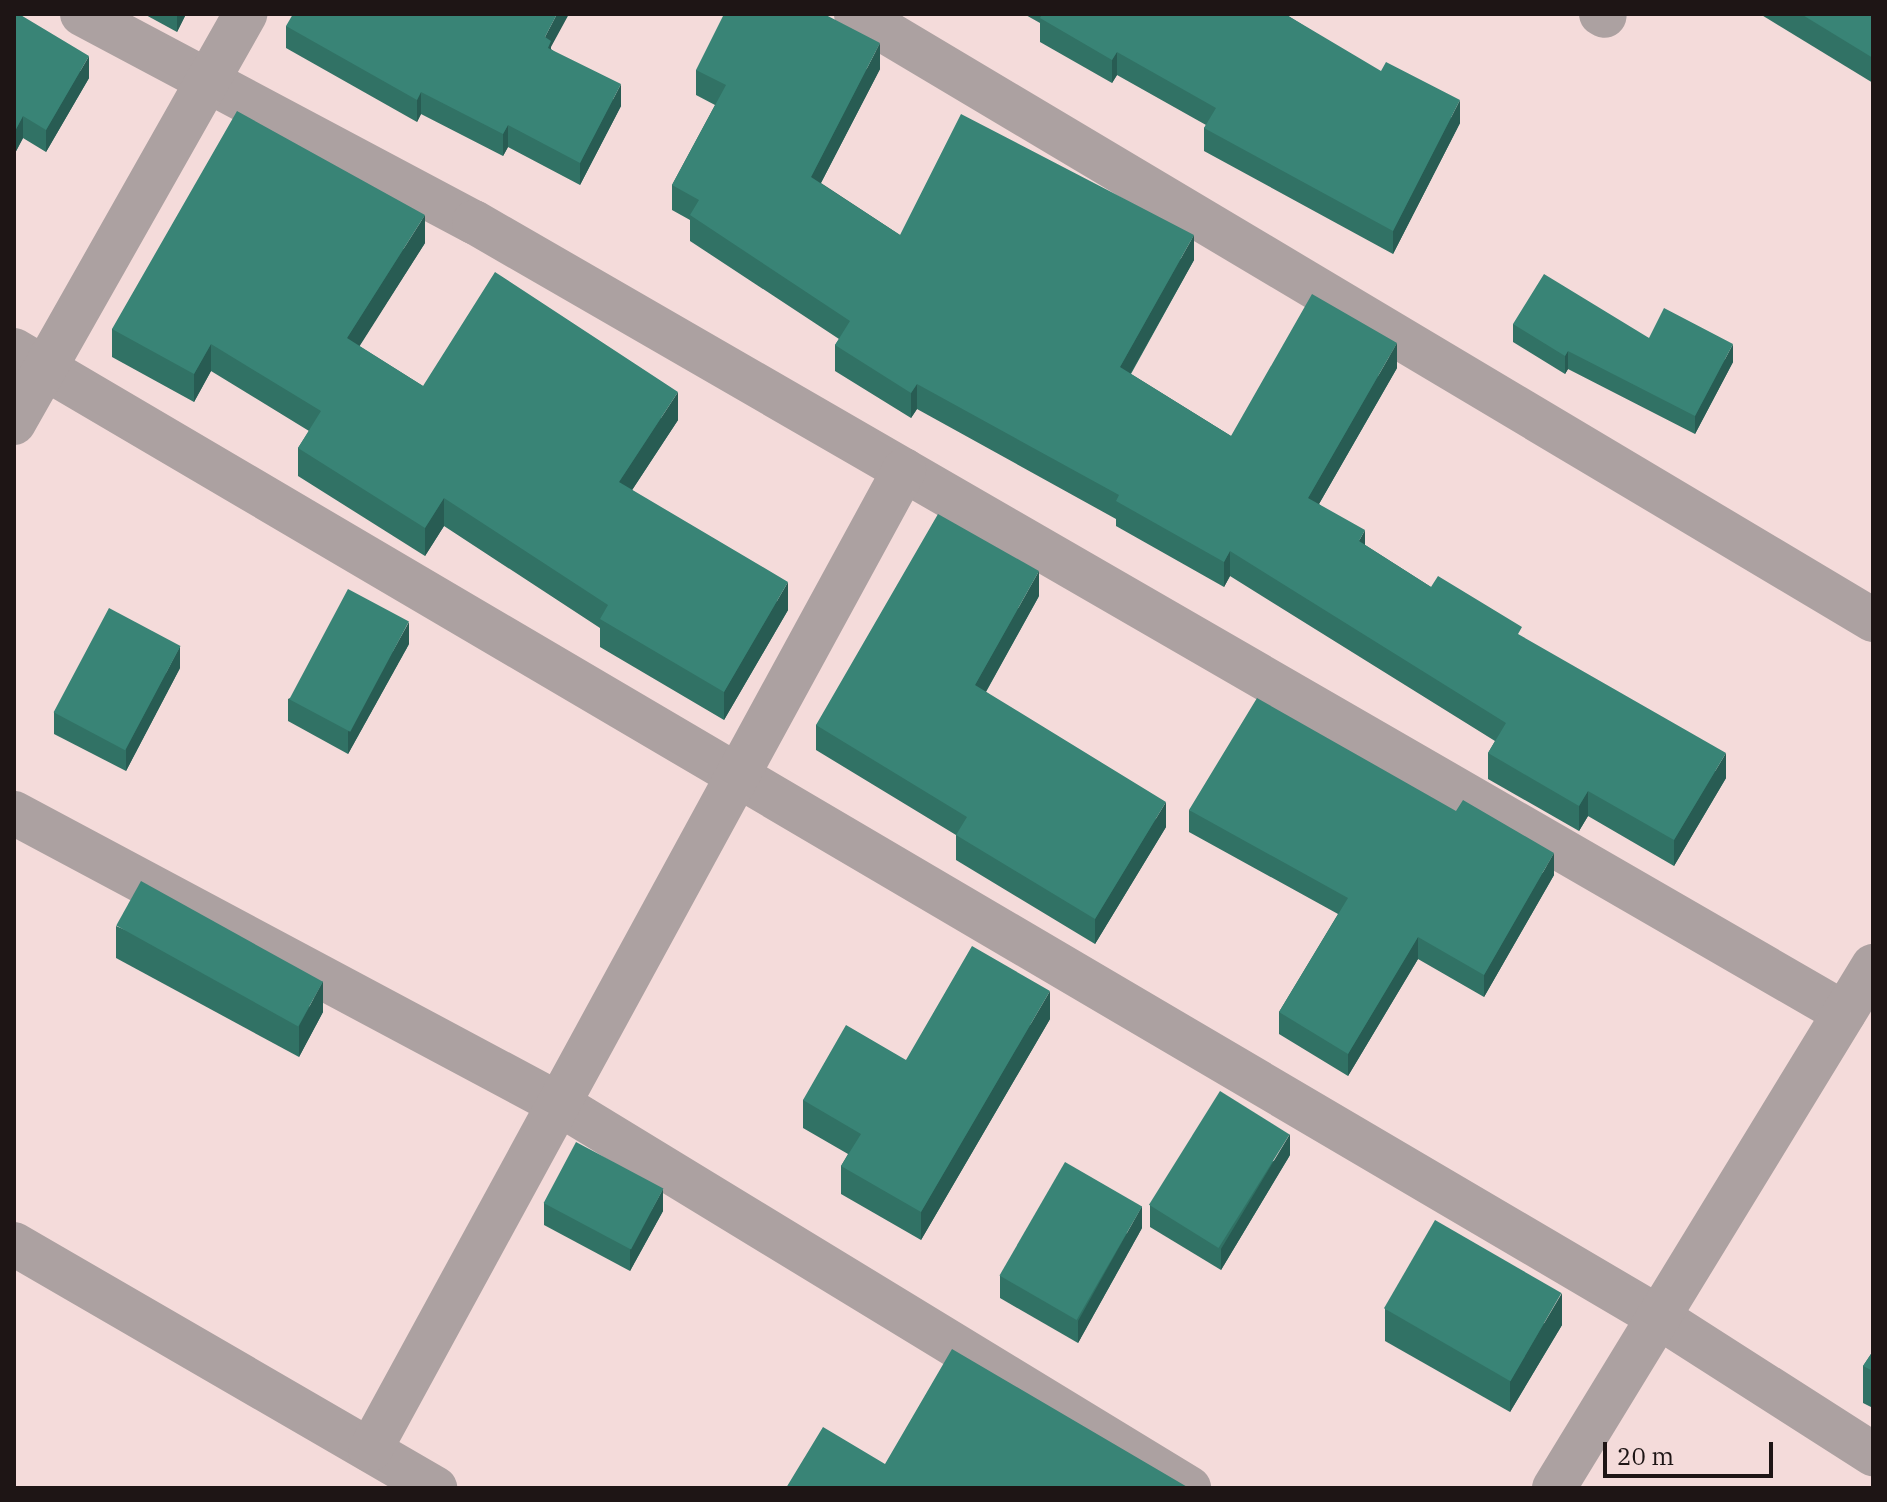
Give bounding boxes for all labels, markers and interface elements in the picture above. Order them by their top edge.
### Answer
scale bar [1607,1426,1777,1476]
text: 20 m [1617,1440,1674,1472]

